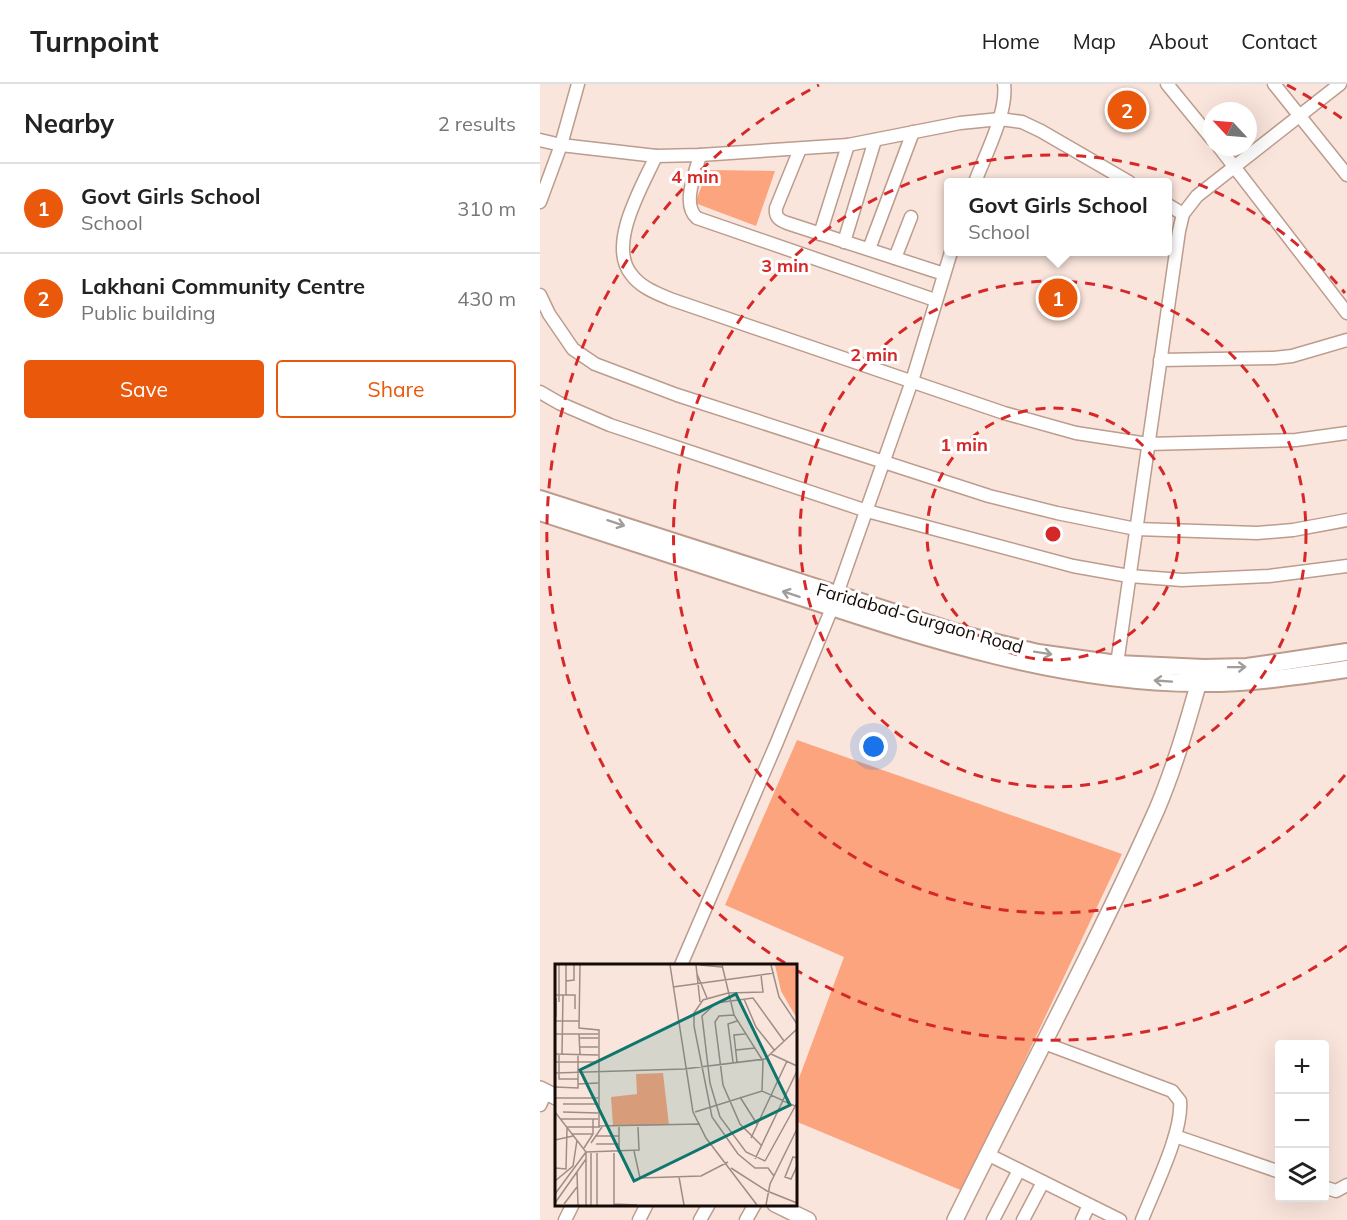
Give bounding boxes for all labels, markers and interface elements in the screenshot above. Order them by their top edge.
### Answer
text: Turnpoint [30,24,159,59]
text: Home [982,28,1040,54]
text: Map [1073,28,1116,54]
text: About [1149,28,1208,54]
text: Contact [1241,28,1317,54]
pin: 2 [1108,87,1146,132]
north arrow [1203,102,1257,156]
text: Nearby [24,107,114,140]
text: 2 results [438,111,516,136]
text: 4 min [671,165,719,188]
popup [944,178,1172,256]
text: Govt Girls School [81,182,261,210]
text: Govt Girls School [968,191,1148,219]
text: 1 [38,196,50,221]
text: 310 m [457,196,516,221]
text: School [81,210,143,235]
text: School [968,219,1030,244]
text: 3 min [761,254,809,277]
text: Lakhani Community Centre [81,272,365,300]
pin: 1 [1038,276,1078,320]
text: 2 [38,286,50,311]
text: 430 m [457,286,516,311]
text: Public building [81,300,216,325]
text: 2 min [850,343,898,366]
button: Save [24,360,264,418]
button: Share [276,360,516,418]
text: 1 min [940,433,988,456]
one-way arrow [606,518,625,529]
centre of rings [1043,524,1063,544]
street label: Faridabad-Gurgaon Road [814,577,1026,659]
one-way arrow [782,588,801,599]
one-way arrow [1033,648,1052,659]
one-way arrow [1227,661,1247,673]
one-way arrow [1154,676,1174,687]
your location [859,732,888,761]
inset map [555,964,796,1205]
map controls [1275,1040,1329,1202]
button: + [1275,1040,1329,1094]
button: − [1275,1094,1329,1148]
button: layers [1275,1148,1329,1202]

